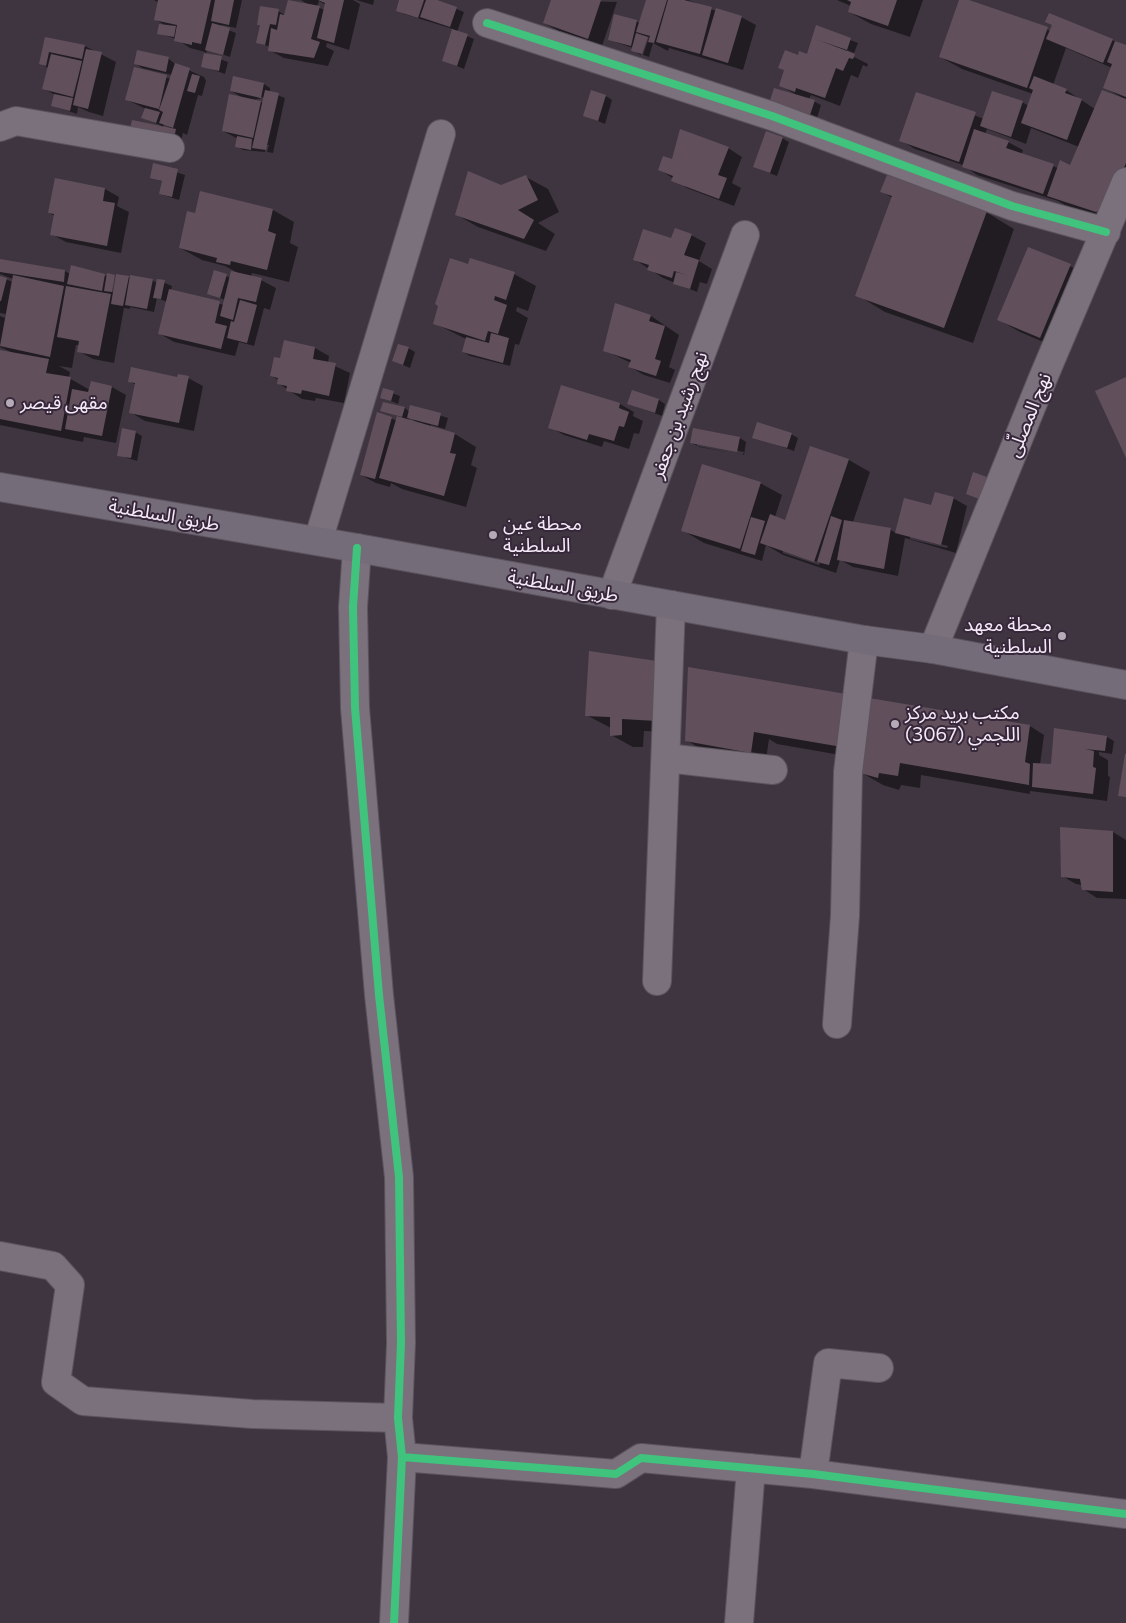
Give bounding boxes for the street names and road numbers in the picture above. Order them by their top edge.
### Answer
street label: نهج رشيد بن جعفر [645,348,713,482]
street label: نهج المصلّى [1002,370,1056,460]
street label: طريق السلطنية [107,494,221,536]
street label: طريق السلطنية [506,565,620,607]

